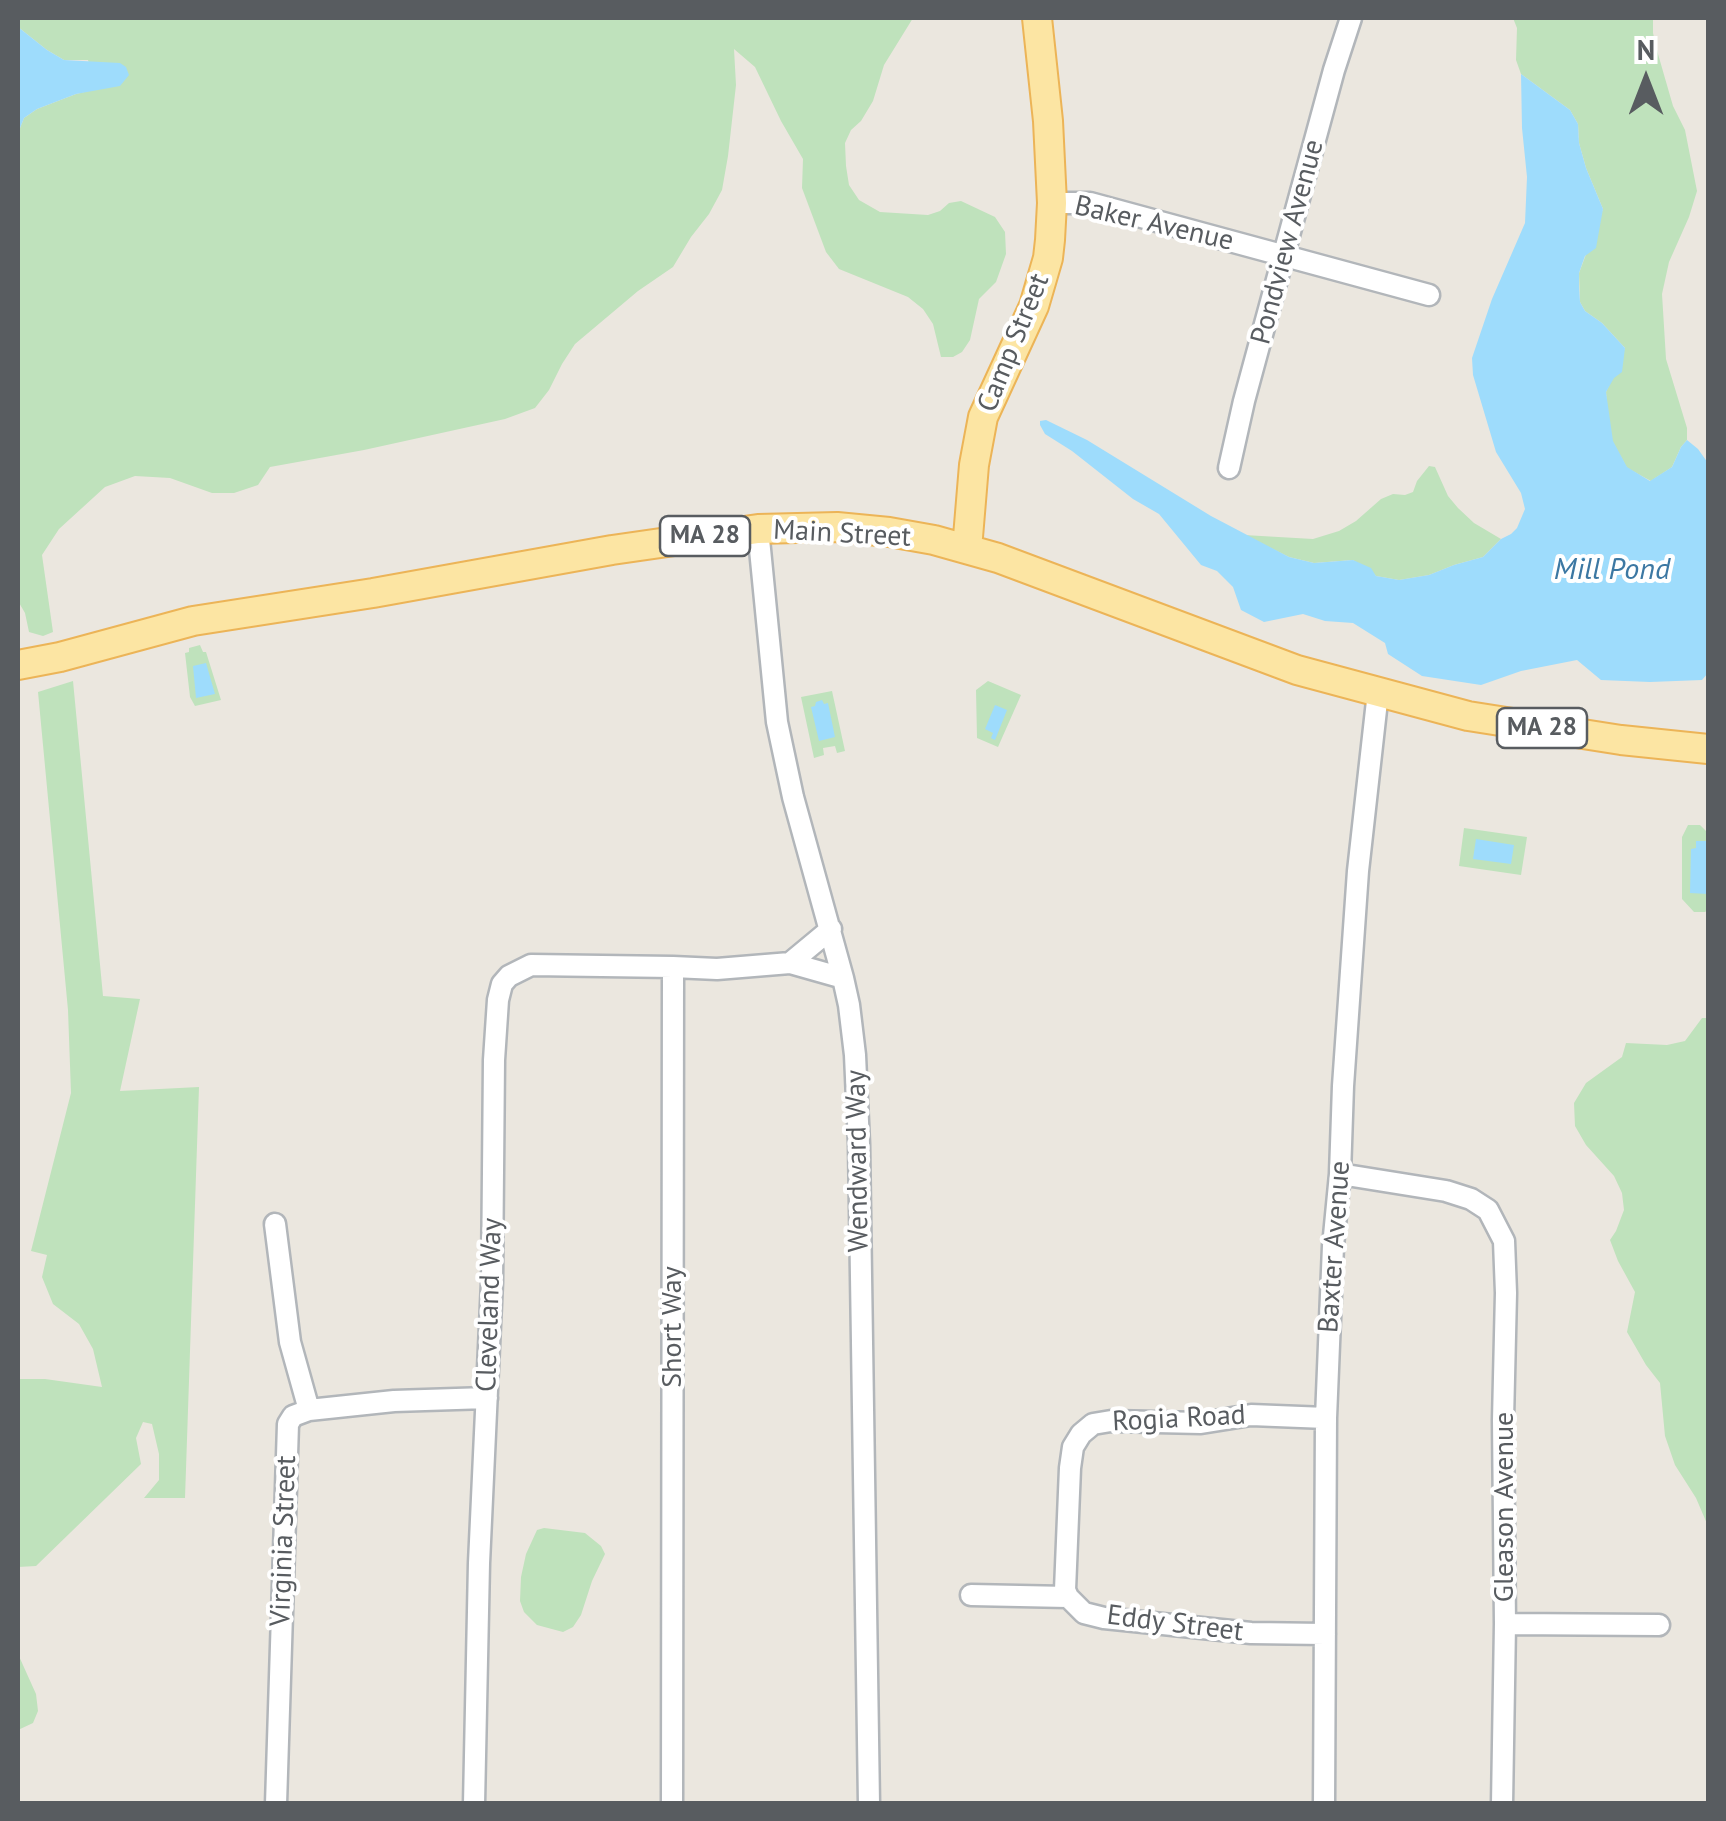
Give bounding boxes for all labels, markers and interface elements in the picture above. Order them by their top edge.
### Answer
north arrow [1596,30,1696,130]
text: N [1637,31,1655,68]
street label: Pondview Avenue [1245,136,1331,348]
street label: Baker Avenue [1071,189,1237,259]
street label: Camp Street [971,269,1057,417]
street label: Main Street [772,514,912,554]
road number: MA 28 [660,516,750,556]
water label: Mill Pond [1554,552,1670,588]
road number: MA 28 [1497,708,1587,748]
street label: Wendward Way [840,1070,876,1252]
street label: Baxter Avenue [1312,1160,1358,1334]
street label: Cleveland Way [470,1217,510,1393]
street label: Short Way [656,1266,690,1388]
street label: Rogia Road [1111,1399,1247,1439]
street label: Gleason Avenue [1488,1412,1522,1602]
street label: Virginia Street [264,1455,304,1627]
street label: Eddy Street [1105,1599,1245,1649]

